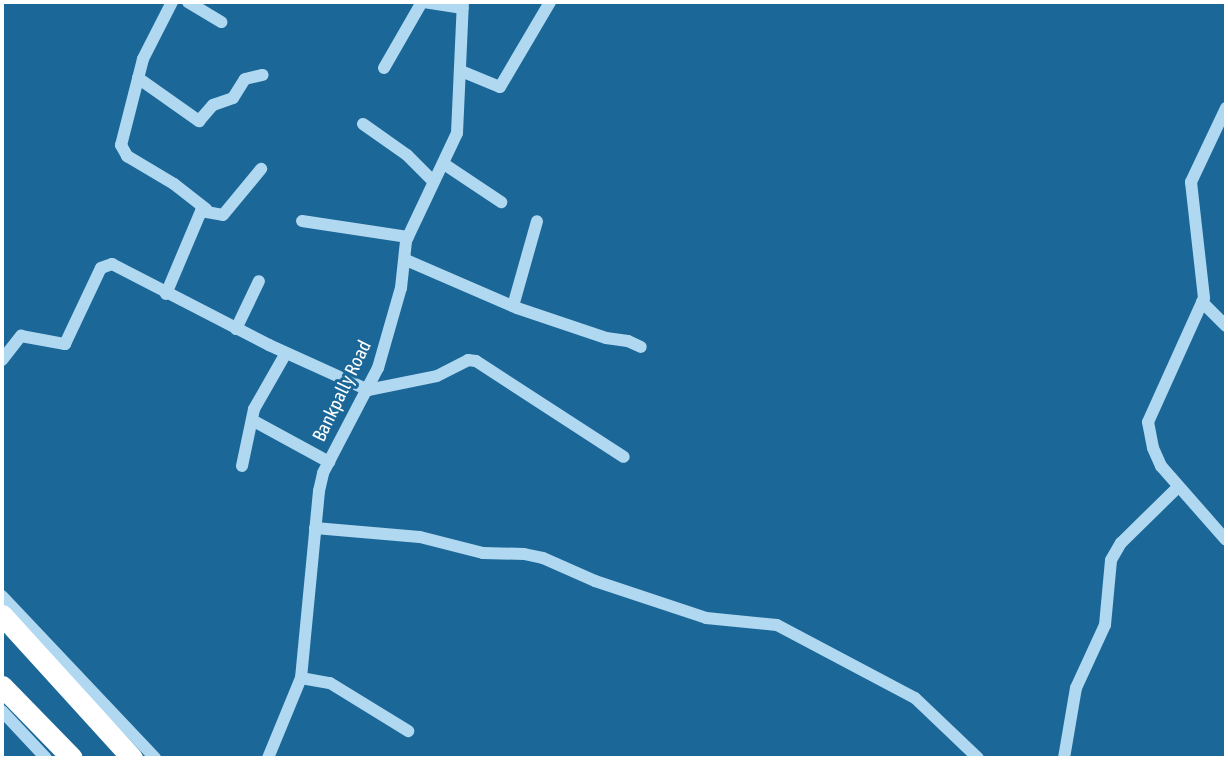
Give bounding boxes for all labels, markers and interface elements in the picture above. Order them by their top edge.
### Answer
street label: Bankpally Road [308,337,376,445]

